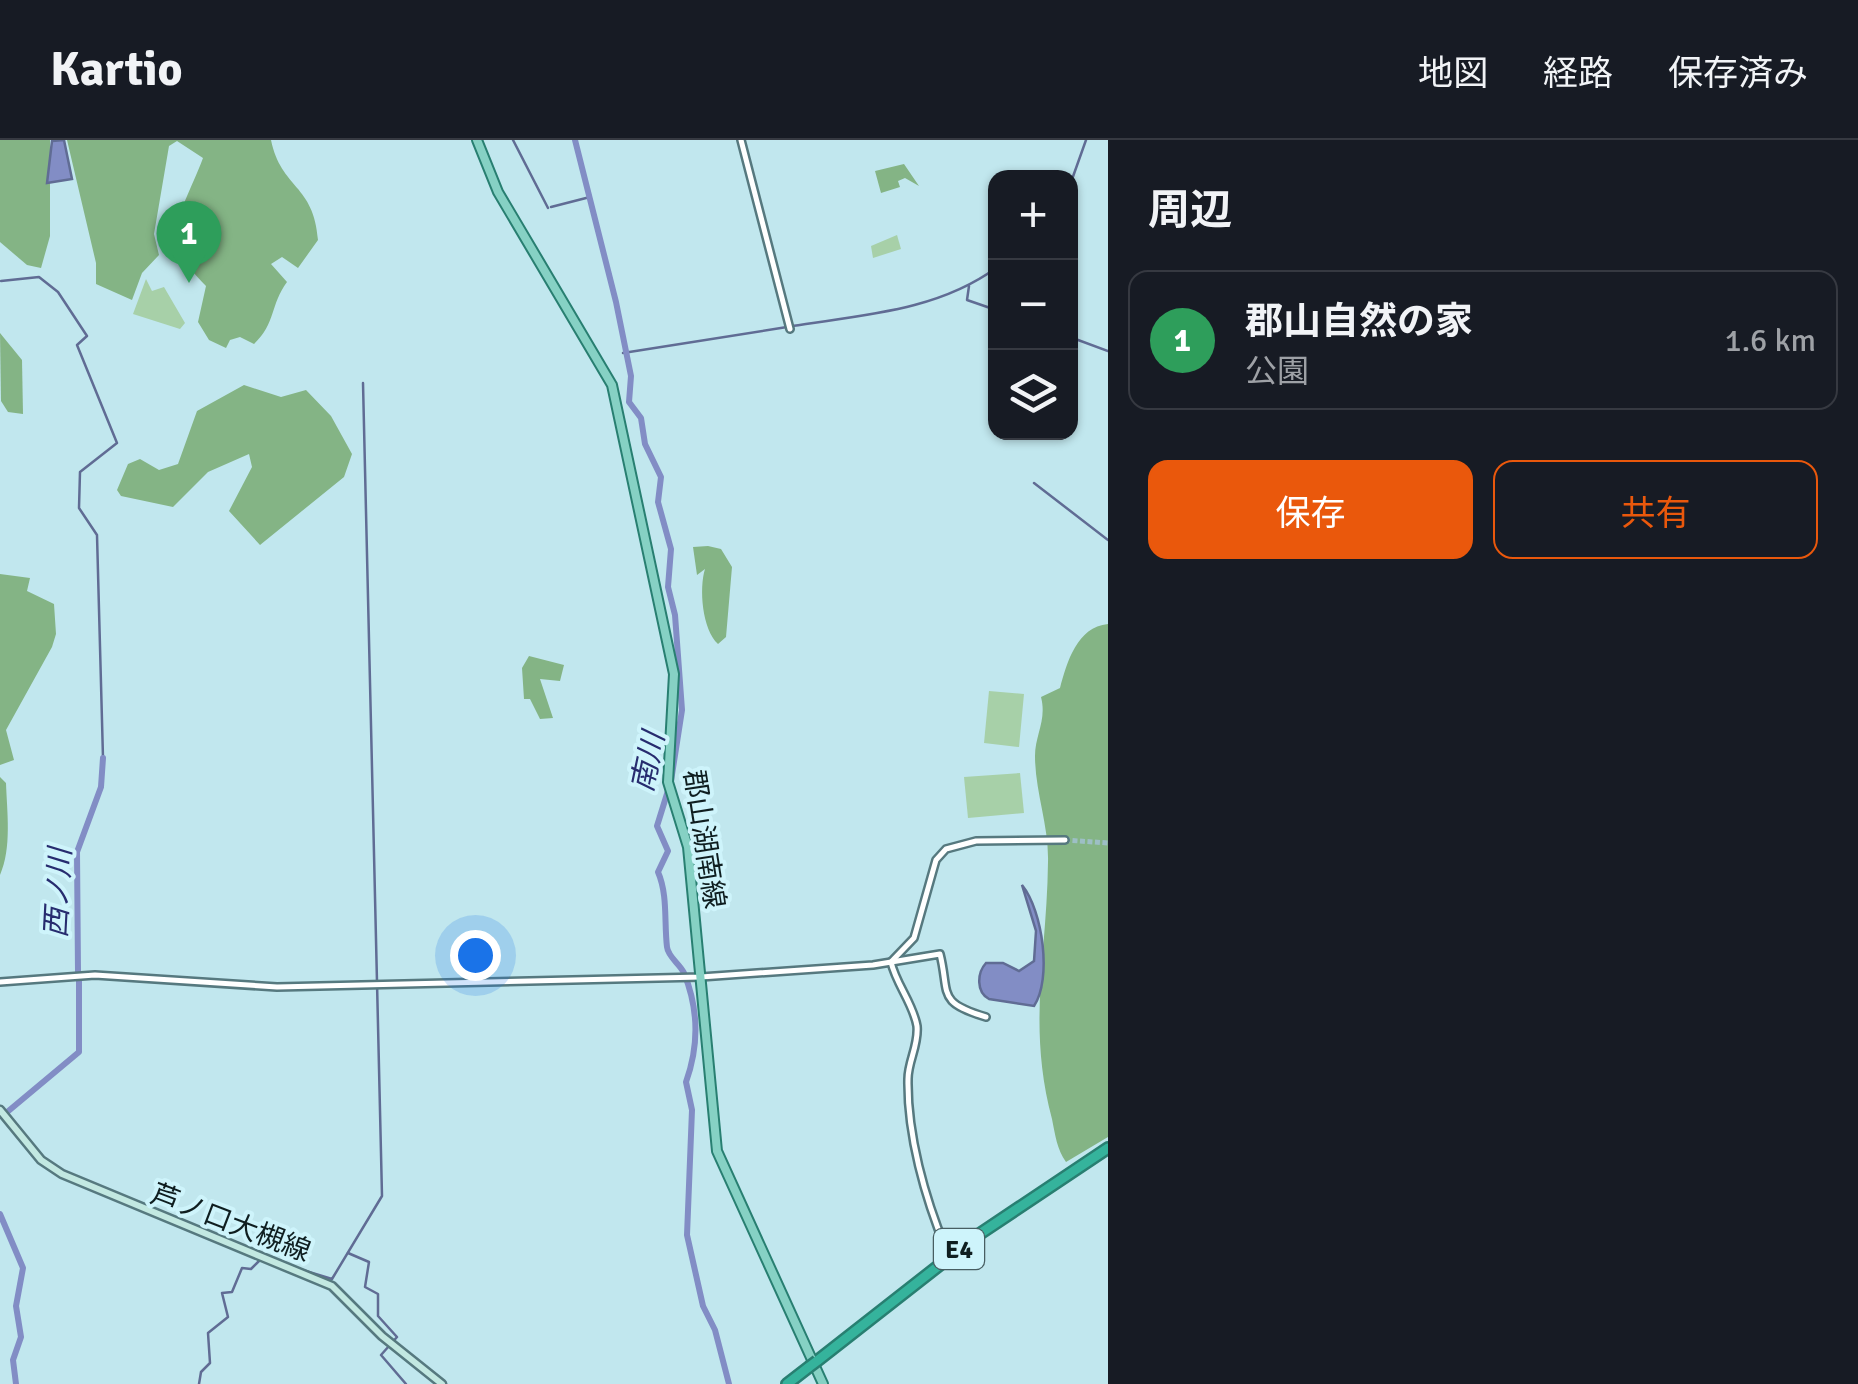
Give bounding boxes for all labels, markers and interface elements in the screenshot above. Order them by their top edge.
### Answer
text: Kartio [50,40,183,99]
text: 地図 [1418,52,1488,95]
text: 経路 [1543,52,1613,95]
text: 保存済み [1668,52,1808,95]
map controls [988,170,1078,440]
button: + [988,170,1078,260]
text: 周辺 [1148,185,1232,236]
pin: 1 [156,201,222,283]
button: − [988,260,1078,350]
text: 郡山自然の家 [1245,298,1473,345]
text: 1 [1174,321,1191,360]
text: 1.6 km [1724,321,1816,360]
button: layers [988,350,1078,440]
text: 公園 [1245,352,1309,391]
button: 保存 [1148,460,1473,559]
button: 共有 [1493,460,1818,559]
water label: 南川 [624,726,673,795]
street label: 郡山湖南線 [676,767,732,911]
water label: 西ノ川 [38,844,79,939]
your location [450,930,501,981]
street label: 芦ノ口大槻線 [146,1177,315,1269]
road number: E4 [934,1229,984,1269]

